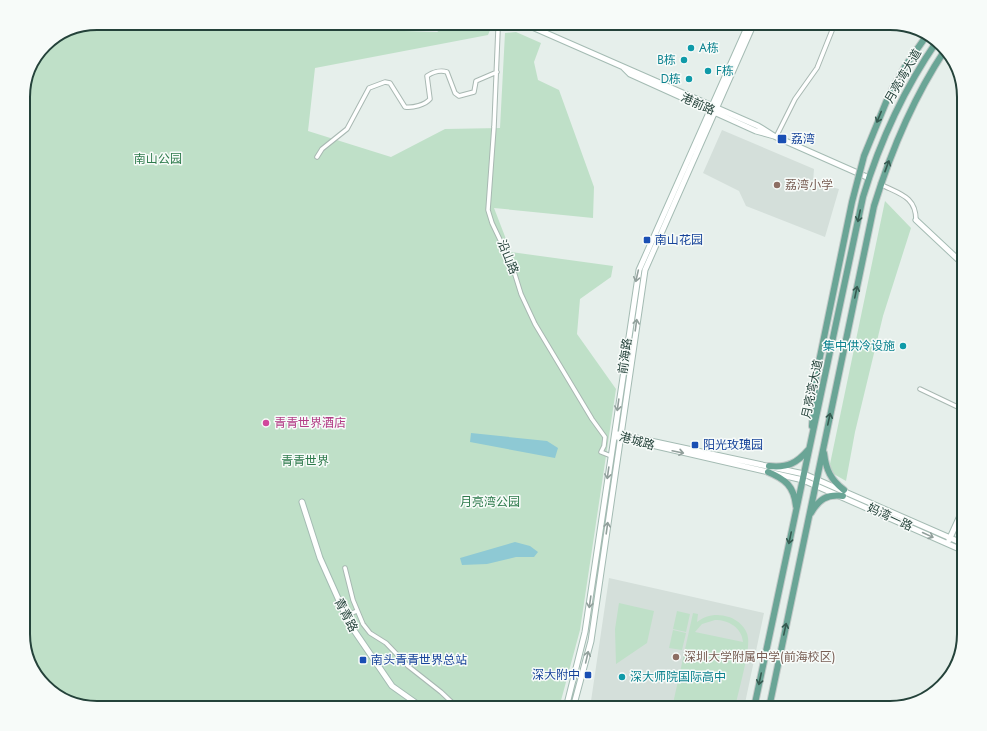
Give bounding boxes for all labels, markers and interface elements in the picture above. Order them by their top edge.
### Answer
place label: A栋 [699,39,719,57]
marker: A栋 [686,43,696,53]
street label: 月亮湾大道 [880,46,926,106]
place label: B栋 [657,51,676,69]
marker: B栋 [679,55,689,65]
place label: F栋 [716,62,734,80]
marker: F栋 [703,66,713,76]
place label: D栋 [661,70,681,88]
marker: D栋 [684,74,694,84]
street label: 港前路 [678,88,718,120]
one-way arrow [874,111,882,123]
place label: 荔湾 [791,130,815,148]
marker: 荔湾 [776,133,788,145]
park label: 南山公园 [134,150,182,168]
one-way arrow [884,160,892,172]
place label: 荔湾小学 [785,176,833,194]
marker: 荔湾小学 [772,180,782,190]
one-way arrow [854,209,862,222]
place label: 南山花园 [655,231,703,249]
marker: 南山花园 [642,235,652,245]
street label: 沿山路 [493,237,523,277]
one-way arrow [633,269,641,282]
one-way arrow [852,285,860,298]
one-way arrow [632,319,640,332]
street label: 前海路 [614,337,636,375]
place label: 集中供冷设施 [823,337,895,355]
marker: 集中供冷设施 [898,341,908,351]
street label: 月亮湾大道 [797,358,827,420]
one-way arrow [614,398,622,411]
one-way arrow [826,413,834,426]
place label: 青青世界酒店 [274,414,346,432]
marker: 青青世界酒店 [261,418,271,428]
street label: 港城路 [617,427,657,455]
place label: 阳光玫瑰园 [703,436,763,454]
marker: 阳光玫瑰园 [690,440,700,450]
one-way arrow [671,449,684,457]
park label: 青青世界 [281,452,329,470]
one-way arrow [604,466,612,479]
park label: 月亮湾公园 [460,493,520,511]
street label: 妈湾一路 [864,499,916,535]
one-way arrow [603,522,611,535]
one-way arrow [786,531,794,544]
one-way arrow [921,532,933,539]
street label: 青青路 [330,595,362,635]
one-way arrow [586,595,594,608]
one-way arrow [782,623,790,636]
place label: 深圳大学附属中学(前海校区) [684,648,835,666]
place label: 南头青青世界总站 [371,651,467,669]
one-way arrow [584,651,591,664]
marker: 深圳大学附属中学(前海校区) [671,652,681,662]
marker: 南头青青世界总站 [358,655,368,665]
place label: 深大附中 [532,666,580,684]
place label: 深大师院国际高中 [630,668,726,686]
marker: 深大附中 [583,670,593,680]
marker: 深大师院国际高中 [617,672,627,682]
one-way arrow [756,672,764,685]

